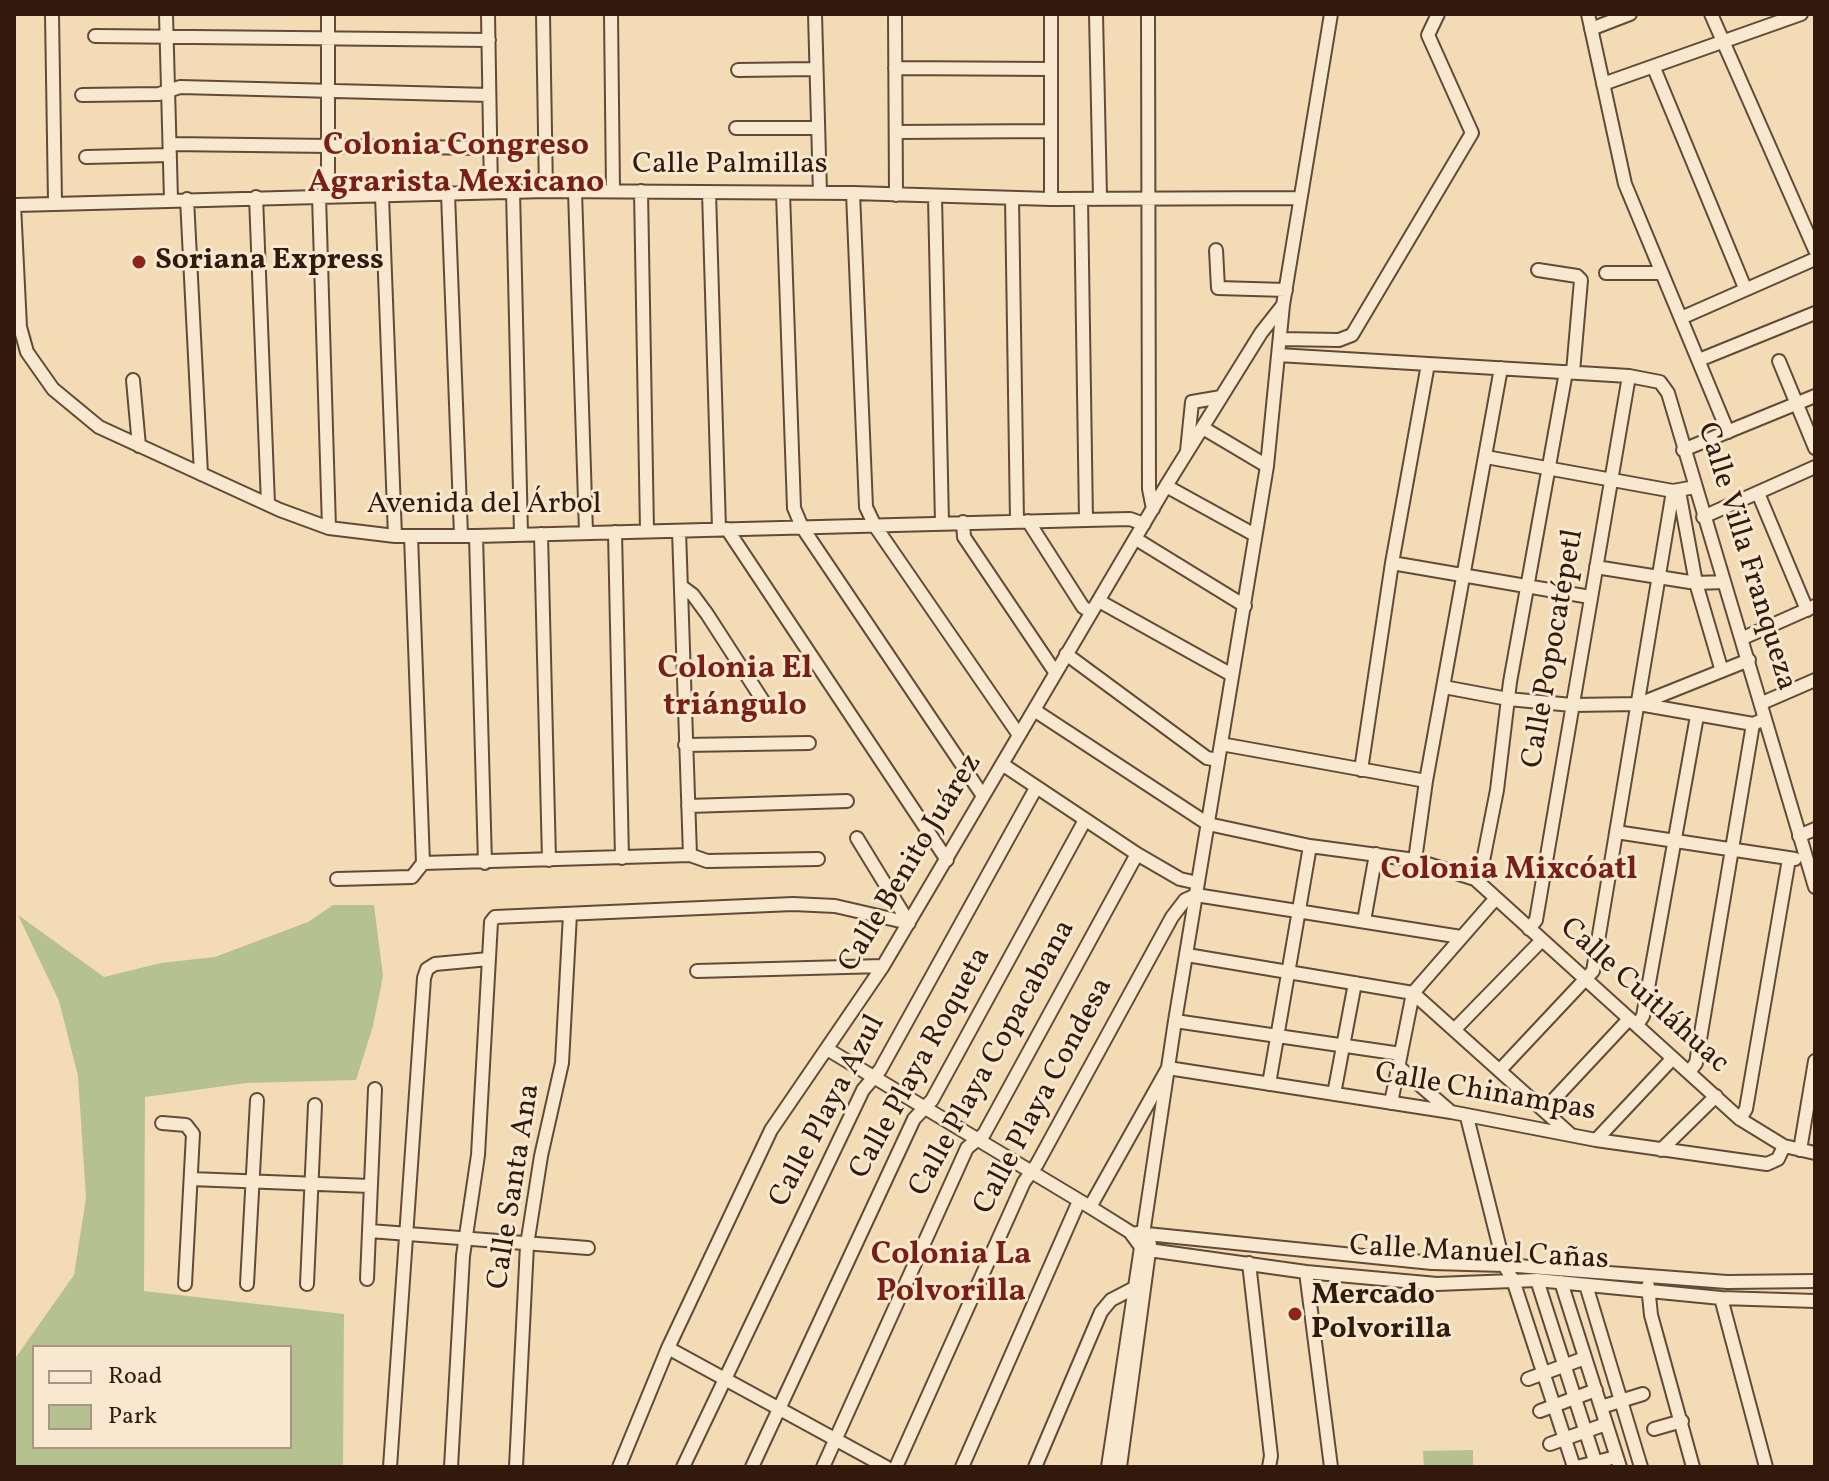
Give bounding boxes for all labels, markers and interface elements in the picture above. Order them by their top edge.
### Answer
district label: Colonia Congreso Agrarista Mexicano [308,129,604,204]
street label: Calle Palmillas [632,148,828,184]
place label: Soriana Express [155,244,384,280]
marker: Soriana Express [130,253,148,271]
street label: Calle Villa Franqueza [1687,419,1803,695]
street label: Avenida del Árbol [367,488,601,524]
street label: Calle Popocatépetl [1516,527,1594,771]
district label: Colonia El triángulo [658,652,812,727]
street label: Calle Benito Juárez [833,748,991,980]
district label: Colonia Mixcóatl [1381,853,1637,891]
street label: Calle Cuitláhuac [1551,911,1735,1083]
street label: Calle Playa Copacabana [903,914,1085,1204]
street label: Calle Playa Roqueta [843,942,1001,1186]
street label: Calle Playa Condesa [967,973,1123,1221]
street label: Calle Playa Azul [763,1010,895,1214]
street label: Calle Chinampas [1372,1057,1598,1131]
street label: Calle Santa Ana [482,1082,550,1292]
street label: Calle Manuel Cañas [1348,1230,1610,1280]
district label: Colonia La Polvorilla [871,1238,1031,1313]
place label: Mercado Polvorilla [1311,1279,1452,1350]
marker: Mercado Polvorilla [1286,1305,1304,1323]
legend [32,1345,292,1449]
text: Road [108,1360,162,1394]
text: Park [108,1400,157,1434]

